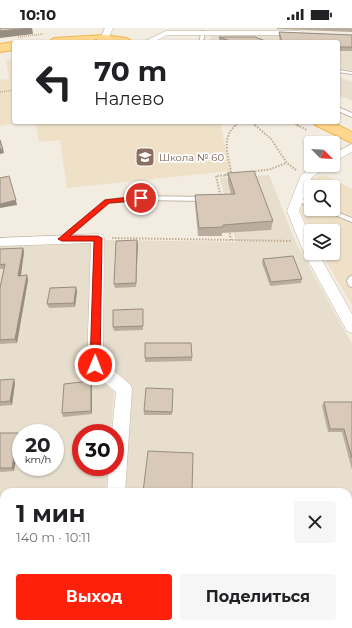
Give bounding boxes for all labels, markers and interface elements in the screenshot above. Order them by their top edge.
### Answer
text: 10:10 [20,5,56,24]
text: 70 m [94,54,167,88]
icon: left [28,56,80,108]
text: Налево [94,88,164,110]
north arrow [304,136,340,172]
map controls [304,136,340,260]
school or university icon: Школа № 60 [134,146,156,168]
place label: Школа № 60 [159,151,224,164]
button: search [304,180,340,216]
pin [124,181,158,215]
icon: arrive [130,187,152,209]
button: layers [304,224,340,260]
position arrow [74,344,116,386]
speed limit sign: 30 [72,424,124,476]
text: 20 [25,433,51,457]
text: km/h [25,453,51,466]
text: 1 мин [16,499,85,528]
button: close [294,501,336,543]
text: 140 m · 10:11 [16,529,91,545]
button: Выход [16,574,172,620]
button: Поделиться [180,574,336,620]

